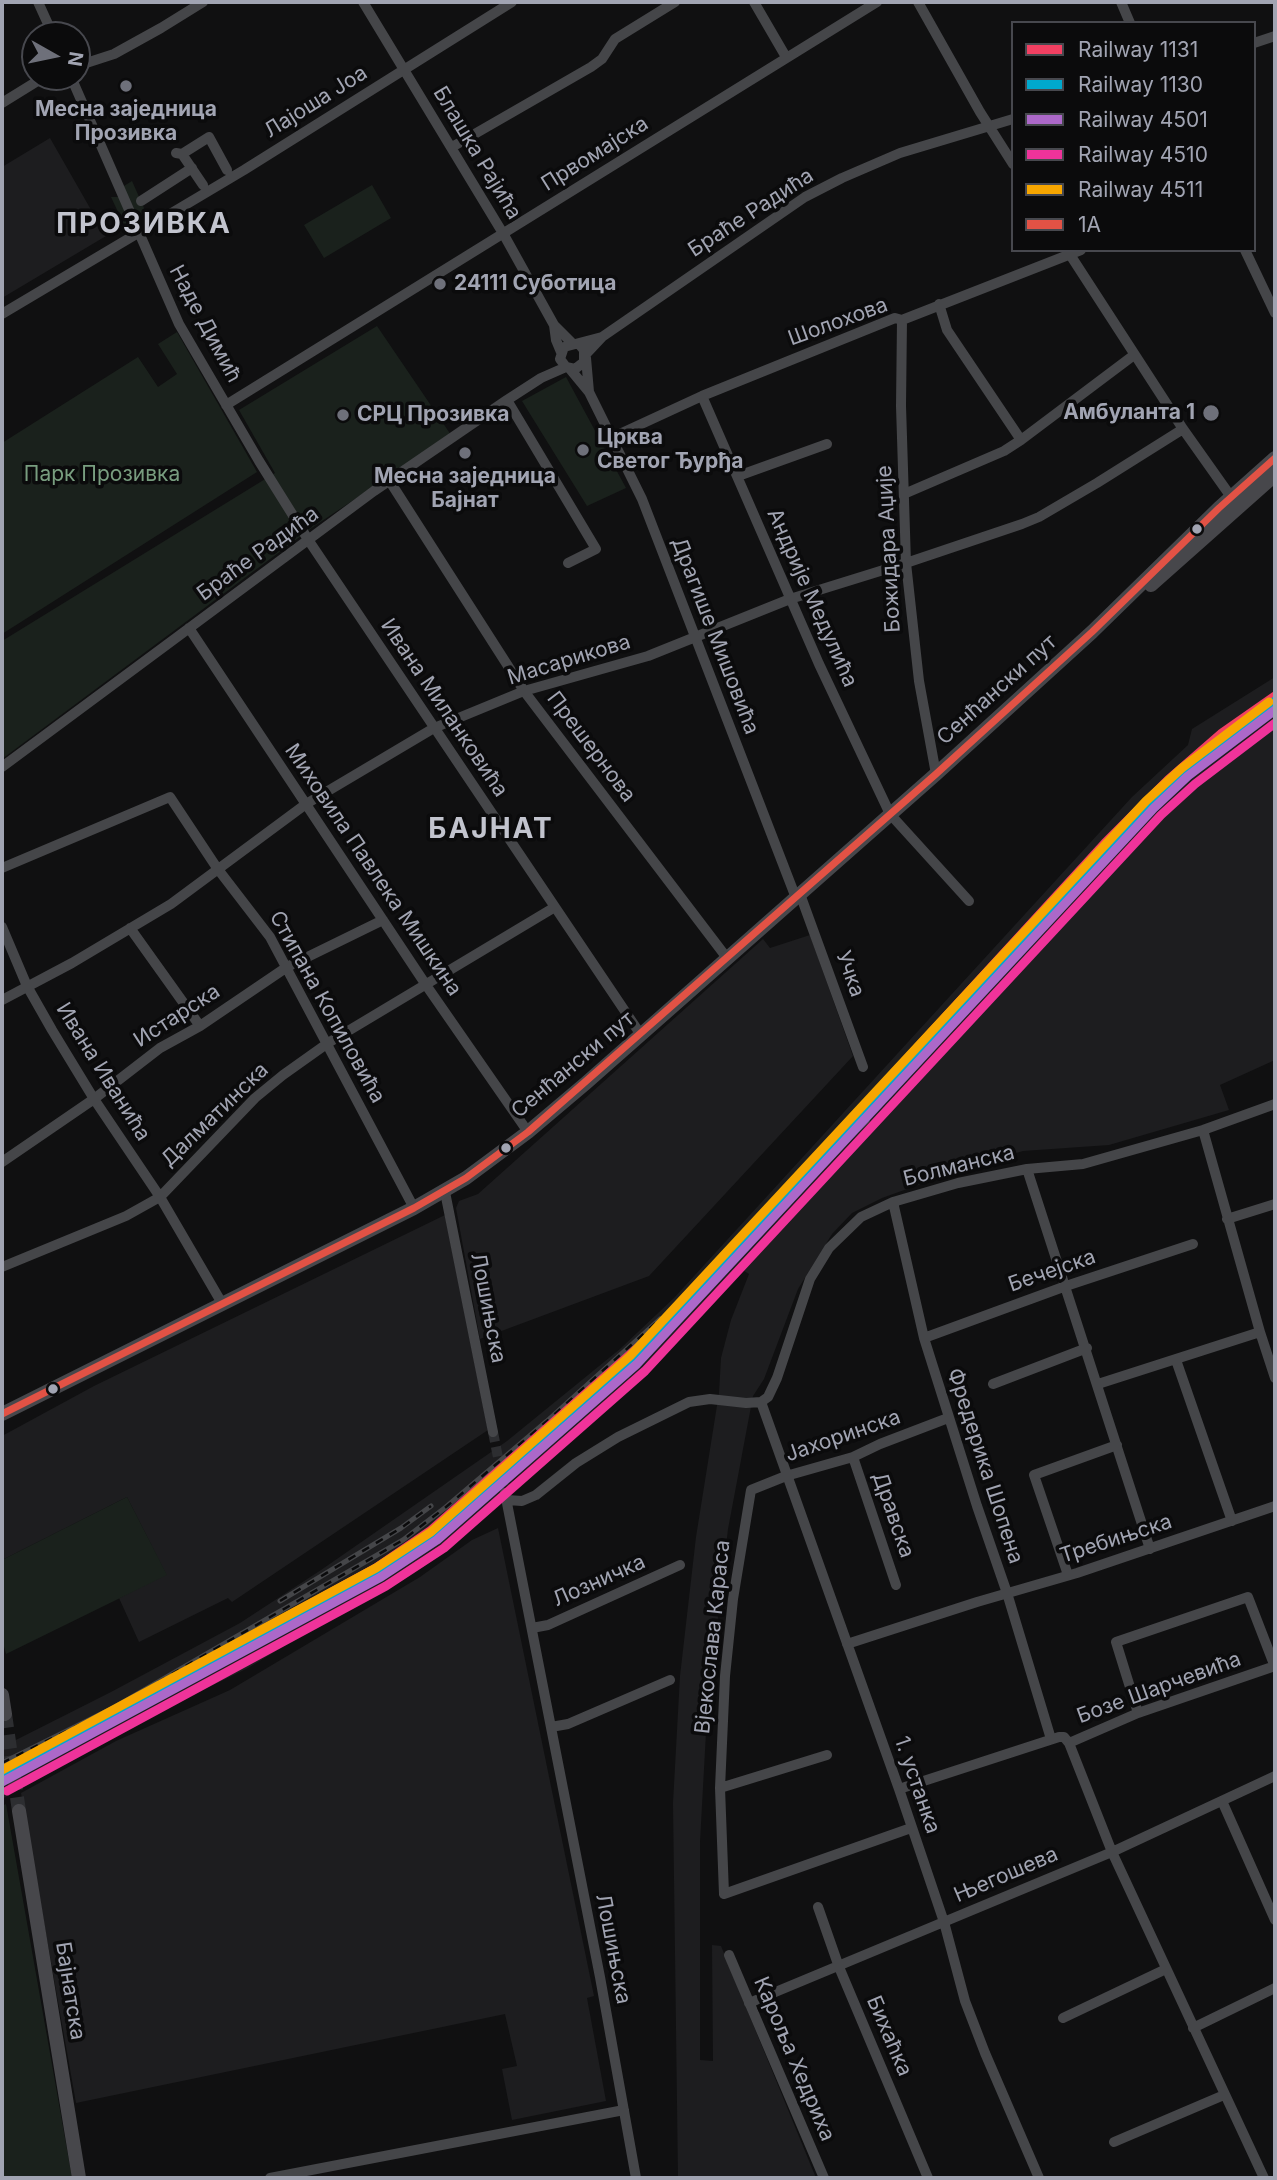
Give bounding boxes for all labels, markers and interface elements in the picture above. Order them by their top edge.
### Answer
north arrow [21,21,91,91]
legend [1011,21,1256,252]
text: Railway 1131 [1078,37,1198,62]
text: N [63,50,88,68]
street label: Лајоша Јоа [260,60,372,144]
text: Railway 1130 [1078,72,1203,97]
marker: Месна заједница Прозивка [118,78,134,94]
street label: Блашка Рајића [427,82,527,224]
place label: Месна заједница Прозивка [35,97,217,147]
text: Railway 4501 [1078,107,1208,132]
street label: Првомајска [537,111,653,197]
text: Railway 4510 [1078,142,1208,167]
street label: Браће Радића [684,163,818,263]
text: Railway 4511 [1078,177,1203,202]
district label: ПРОЗИВКА [57,208,231,242]
text: 1A [1078,212,1101,237]
street label: Наде Димић [164,261,246,387]
place label: 24111 Суботица [454,271,616,297]
marker: 24111 Суботица [432,276,448,292]
street label: Шолохова [785,292,891,352]
place label: Амбуланта 1 [1063,400,1195,426]
place label: СРЦ Прозивка [357,402,510,428]
marker: Амбуланта 1 [1201,403,1221,423]
marker: СРЦ Прозивка [335,407,351,423]
place label: Црква Светог Ђурђа [597,425,744,475]
marker: Црква Светог Ђурђа [575,442,591,458]
marker: Месна заједница Бајнат [457,445,473,461]
park label: Парк Прозивка [24,462,180,488]
place label: Месна заједница Бајнат [374,464,556,514]
street label: Божидара Аџије [872,465,906,633]
street label: Браће Радића [192,501,324,607]
street label: Андрије Медулића [761,505,863,691]
unlabelled marker [1190,522,1204,536]
street label: Драгише Мишовића [666,534,764,738]
street label: Ивана Миланковића [375,614,513,802]
street label: Масарикова [505,629,633,691]
street label: Сенћански пут [932,630,1062,750]
street label: Прешернова [541,687,641,807]
street label: Миховила Павлека Мишкина [279,739,467,1001]
district label: БАЈНАТ [429,813,553,847]
street label: Стипана Копиловића [264,906,390,1108]
street label: Учка [830,948,870,1000]
street label: Истарска [129,979,225,1053]
street label: Ивана Иванића [50,998,156,1146]
street label: Сенћански пут [507,1006,639,1124]
street label: Далматинска [156,1058,274,1172]
street label: Болманска [901,1140,1017,1192]
unlabelled marker [499,1141,513,1155]
street label: Бечејска [1005,1244,1099,1298]
street label: Лошињска [465,1251,511,1365]
street label: Фредерика Шопена [942,1365,1028,1567]
unlabelled marker [46,1382,60,1396]
street label: Јахоринска [782,1405,904,1467]
street label: Дравска [867,1469,919,1561]
street label: Требињска [1057,1509,1175,1569]
street label: Вјекослава Караса [690,1539,736,1735]
street label: Лозничка [549,1549,649,1613]
street label: Бозе Шарчевића [1074,1647,1244,1729]
street label: 1. устанка [889,1733,945,1837]
street label: Његошева [950,1842,1062,1908]
street label: Лошињска [590,1892,636,2006]
street label: Бајнатска [50,1940,90,2042]
street label: Кароља Хедриха [748,1973,840,2145]
street label: Бихаћка [861,1992,917,2080]

